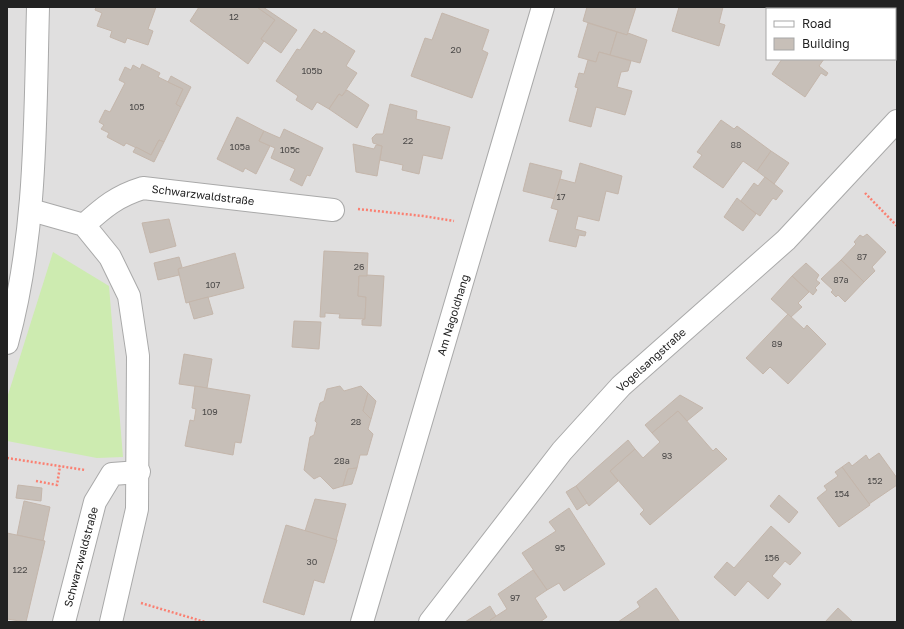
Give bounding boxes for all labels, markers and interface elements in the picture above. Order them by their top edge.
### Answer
legend [766,8,896,60]
house number: 12 [229,11,239,22]
text: Road [802,16,831,31]
text: Building [802,36,850,51]
house number: 20 [451,44,462,55]
house number: 105b [302,65,323,76]
house number: 105 [129,101,145,112]
house number: 22 [403,135,413,146]
house number: 88 [731,139,741,150]
house number: 105a [230,141,250,152]
house number: 105c [280,144,300,155]
street label: Schwarzwaldstraße [151,182,255,207]
house number: 17 [556,191,566,202]
house number: 87 [857,251,867,262]
house number: 26 [354,261,364,272]
street label: Am Nagoldhang [434,273,471,357]
house number: 87a [833,274,849,285]
house number: 107 [206,279,221,290]
street label: Vogelsangstraße [613,325,688,394]
house number: 89 [772,338,782,349]
house number: 109 [202,406,218,417]
house number: 28 [351,416,361,427]
house number: 93 [662,450,672,461]
house number: 28a [334,455,350,466]
house number: 152 [868,475,882,486]
house number: 154 [834,488,850,499]
street label: Schwarzwaldstraße [61,505,100,608]
house number: 95 [555,542,565,553]
house number: 156 [764,552,780,563]
house number: 30 [307,556,318,567]
house number: 122 [13,564,27,575]
house number: 97 [510,592,520,603]

